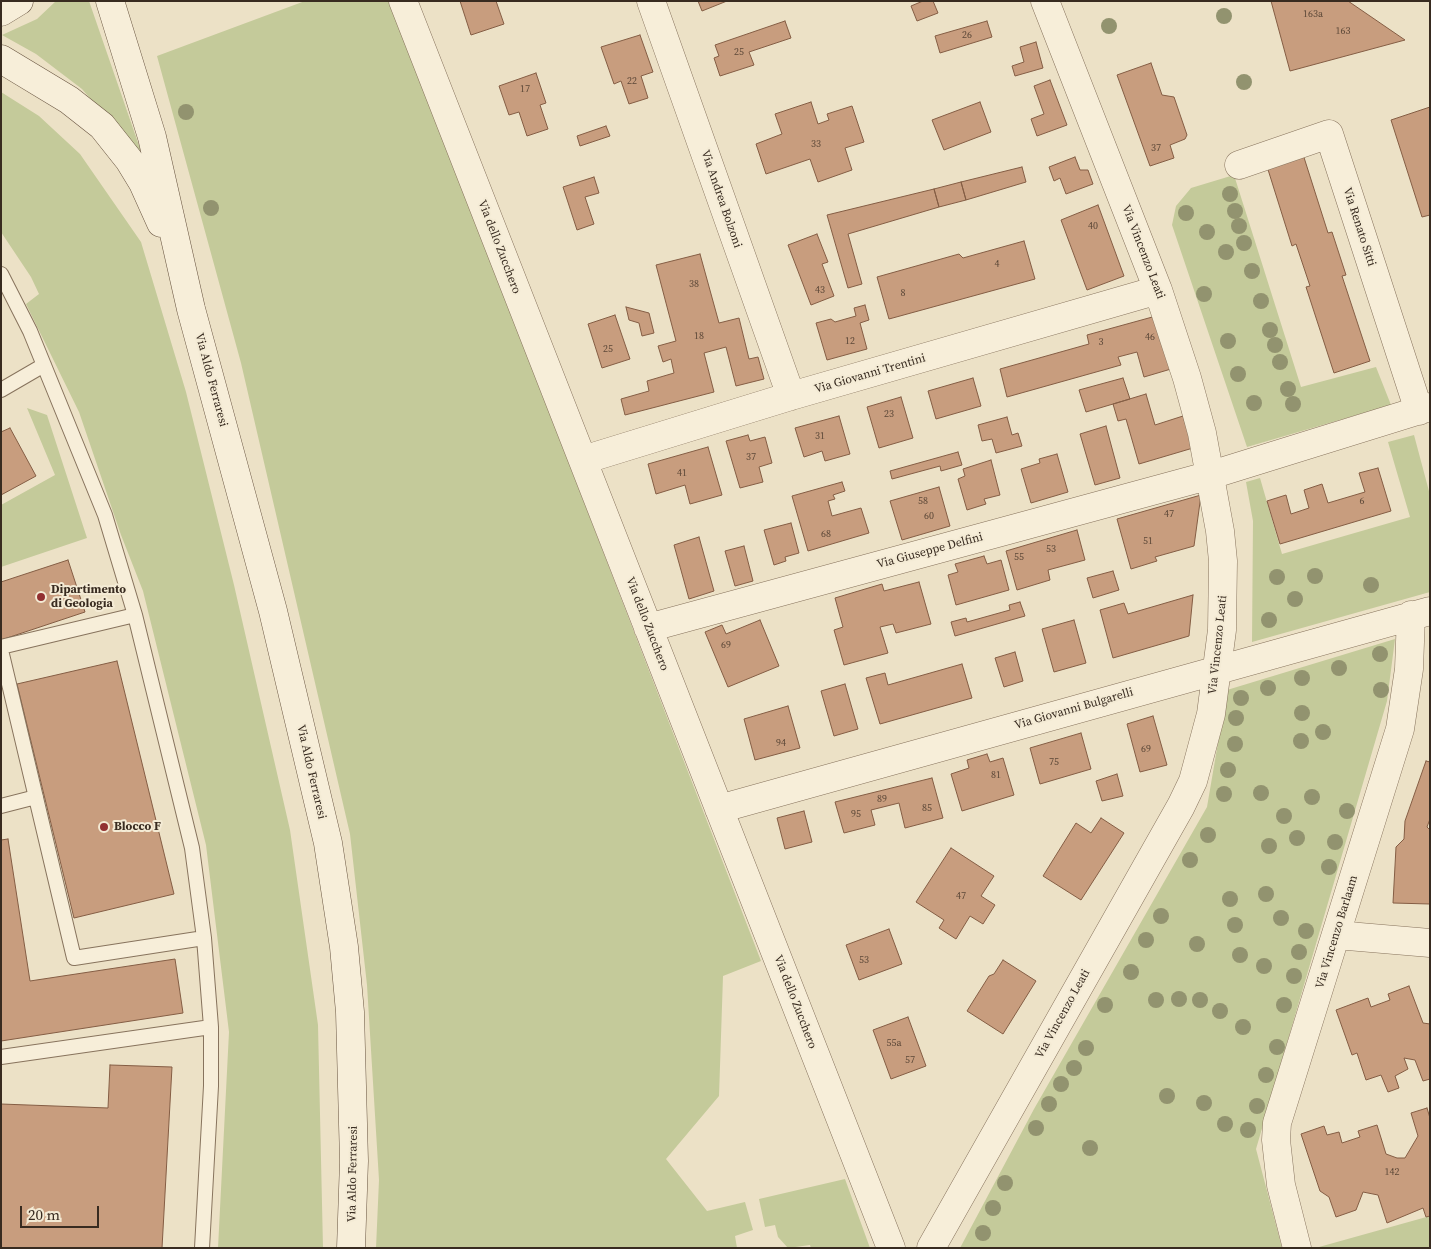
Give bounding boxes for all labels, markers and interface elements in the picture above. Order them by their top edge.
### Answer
house number: 163a [1303,8,1323,20]
house number: 163 [1336,25,1350,37]
house number: 26 [962,29,972,41]
house number: 25 [734,46,744,58]
house number: 22 [627,75,637,87]
house number: 17 [520,83,530,95]
house number: 33 [811,138,821,150]
house number: 37 [1151,142,1161,154]
street label: Via Andrea Bolzoni [697,148,745,250]
street label: Via Renato Sitti [1340,186,1378,268]
street label: Via dello Zucchero [474,198,524,296]
street label: Via Vincenzo Leati [1118,203,1168,301]
house number: 40 [1088,220,1098,232]
house number: 4 [995,258,999,270]
house number: 38 [689,278,699,290]
house number: 43 [815,284,825,296]
house number: 8 [901,287,905,299]
house number: 18 [694,330,704,342]
house number: 46 [1145,331,1155,343]
street label: Via Aldo Ferraresi [192,332,230,428]
house number: 12 [845,335,855,347]
house number: 3 [1099,336,1103,348]
house number: 25 [603,343,613,355]
street label: Via Giovanni Trentini [813,351,927,397]
house number: 23 [884,408,894,420]
house number: 31 [815,430,825,442]
house number: 37 [746,451,756,463]
house number: 41 [677,467,687,479]
house number: 58 [918,495,928,507]
house number: 6 [1360,495,1364,507]
house number: 47 [1164,508,1174,520]
house number: 60 [924,510,934,522]
house number: 68 [821,528,831,540]
street label: Via Giuseppe Delfini [875,530,985,572]
house number: 51 [1143,535,1153,547]
house number: 53 [1046,543,1056,555]
house number: 55 [1014,551,1024,563]
street label: Via dello Zucchero [622,575,672,673]
place label: Dipartimento di Geologia [51,583,126,611]
marker: Dipartimento di Geologia [35,591,47,603]
street label: Via Vincenzo Leati [1206,595,1230,695]
house number: 69 [721,639,731,651]
street label: Via Giovanni Bulgarelli [1013,685,1135,733]
street label: Via Aldo Ferraresi [293,723,329,821]
house number: 94 [776,737,786,749]
house number: 69 [1141,743,1151,755]
house number: 75 [1049,756,1059,768]
house number: 81 [991,769,1001,781]
house number: 89 [877,793,887,805]
house number: 85 [922,802,932,814]
house number: 95 [851,808,861,820]
place label: Blocco F [114,820,161,834]
marker: Blocco F [98,821,110,833]
street label: Via Vincenzo Barlaam [1313,874,1361,990]
house number: 47 [956,890,966,902]
street label: Via dello Zucchero [770,953,820,1051]
house number: 53 [859,954,869,966]
street label: Via Vincenzo Leati [1033,967,1093,1061]
house number: 55a [886,1037,902,1049]
house number: 57 [905,1054,915,1066]
street label: Via Aldo Ferraresi [345,1126,361,1222]
house number: 142 [1385,1166,1399,1178]
scale bar [22,1196,101,1228]
text: 20 m [28,1204,60,1225]

